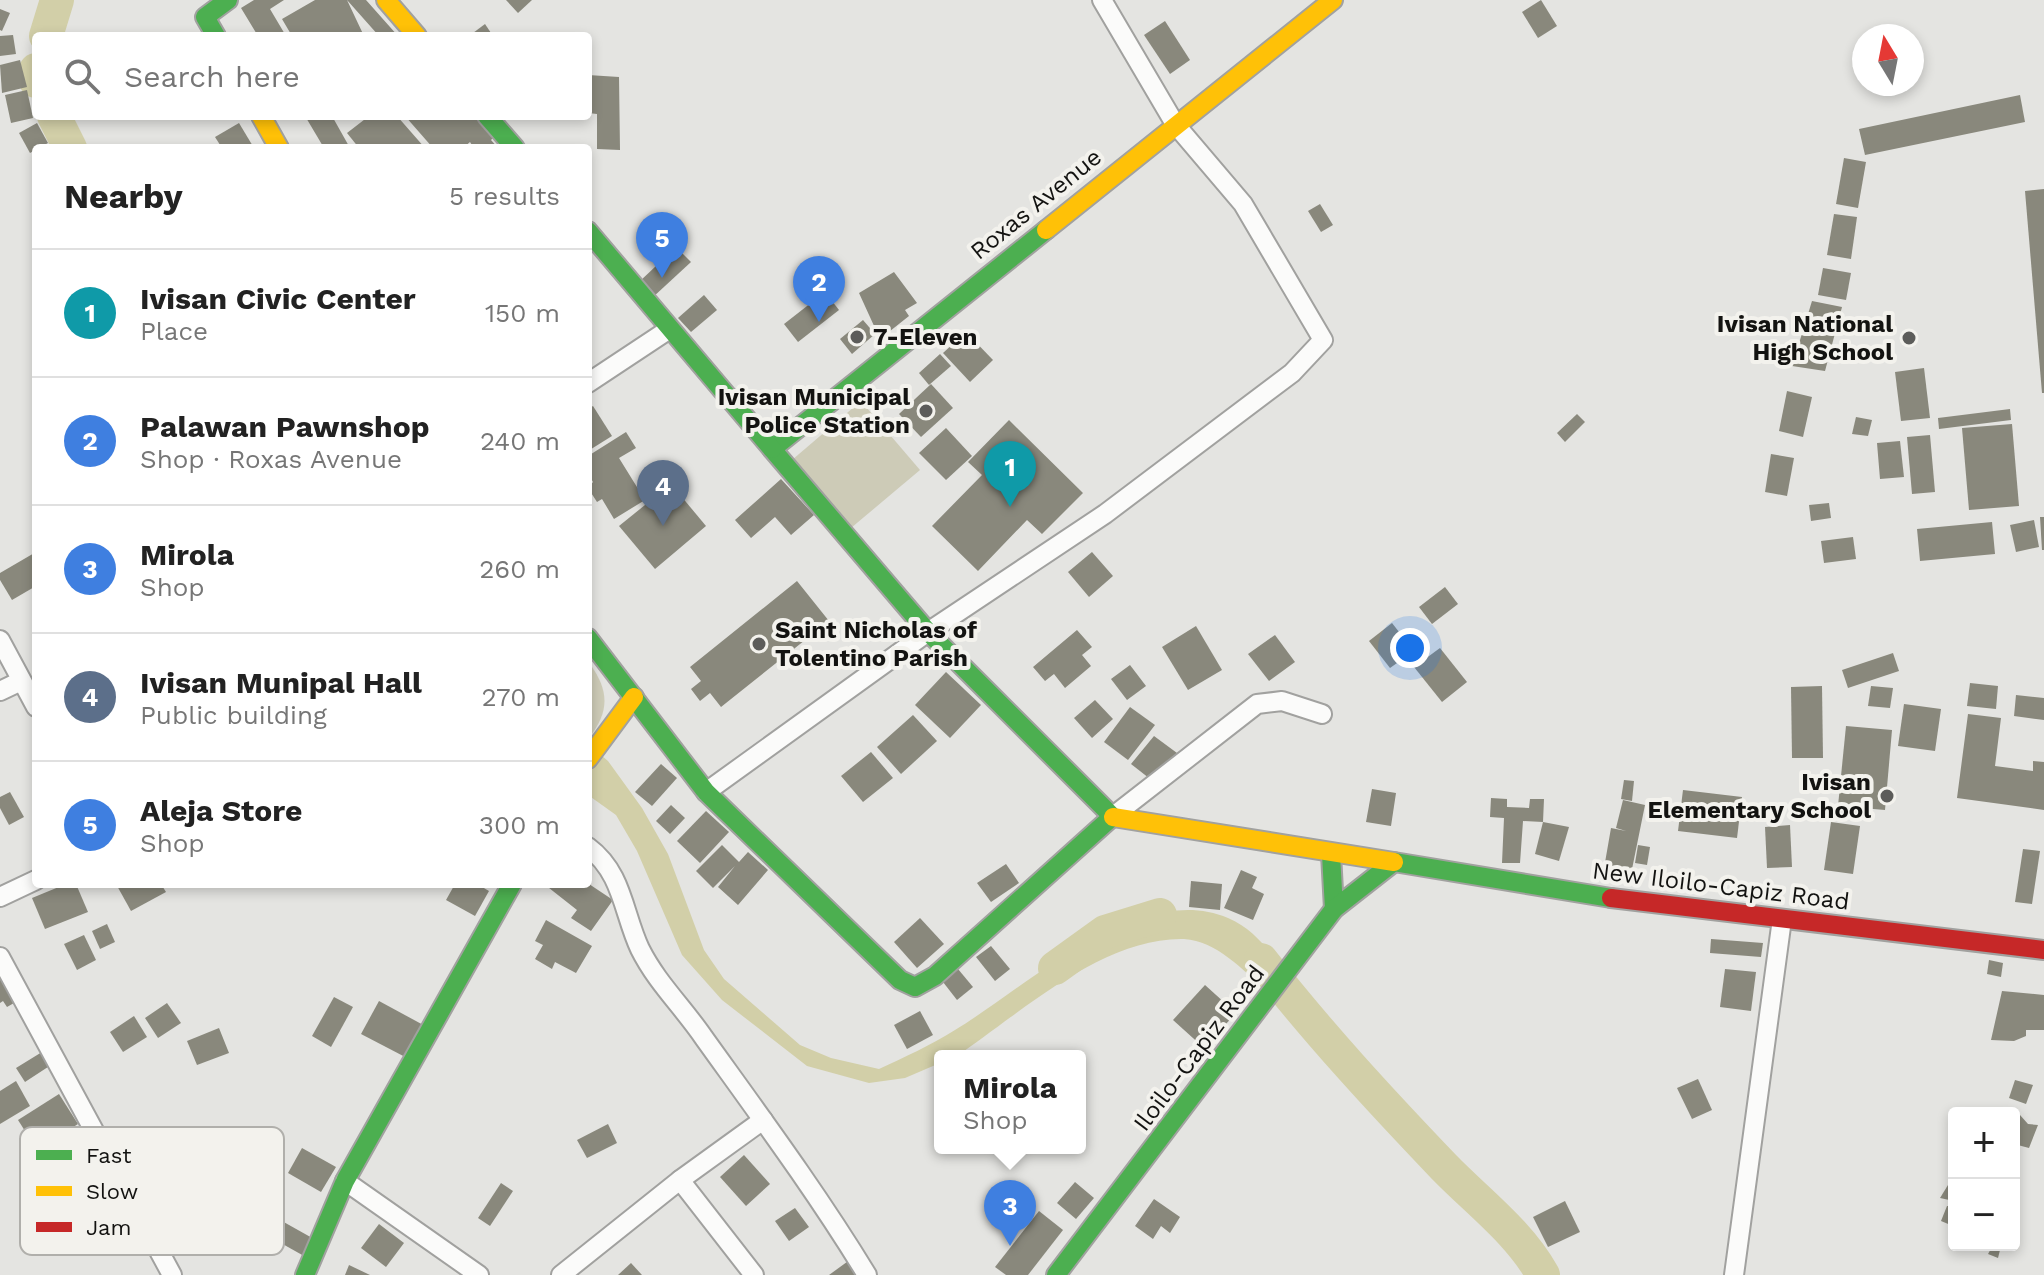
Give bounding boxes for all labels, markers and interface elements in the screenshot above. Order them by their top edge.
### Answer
north arrow [1852,24,1924,96]
search box [32,32,592,120]
icon: search [60,54,104,98]
text: Search here [124,59,300,94]
street label: Roxas Avenue [965,143,1107,265]
text: Nearby [64,176,183,216]
text: 5 results [449,181,560,211]
pin: 5 [636,212,688,278]
pin: 2 [793,256,845,322]
text: Ivisan Civic Center [140,281,416,316]
text: 1 [84,298,96,328]
text: 150 m [485,298,560,328]
place label: Ivisan National High School [1717,310,1893,366]
text: Place [140,316,208,346]
place label: 7-Eleven [873,323,977,351]
marker: 7-Eleven [848,328,866,346]
marker: Ivisan National High School [1900,329,1918,347]
place label: Ivisan Municipal Police Station [718,383,910,439]
marker: Ivisan Municipal Police Station [917,402,935,420]
text: Palawan Pawnshop [140,409,429,444]
text: 2 [82,426,98,456]
text: 240 m [480,426,560,456]
pin: 1 [984,441,1036,507]
text: Shop · Roxas Avenue [140,444,402,474]
pin: 4 [637,460,689,526]
text: Mirola [140,537,234,572]
text: 3 [82,554,98,584]
text: 260 m [479,554,560,584]
text: Shop [140,572,205,602]
place label: Saint Nicholas of Tolentino Parish [775,616,977,672]
your location [1390,628,1430,668]
marker: Saint Nicholas of Tolentino Parish [750,635,768,653]
text: Ivisan Munipal Hall [140,665,422,700]
text: 4 [82,682,98,712]
text: 270 m [481,682,560,712]
text: Public building [140,700,327,730]
place label: Ivisan Elementary School [1647,768,1871,824]
marker: Ivisan Elementary School [1878,787,1896,805]
text: Aleja Store [140,793,302,828]
text: 5 [82,810,98,840]
text: 300 m [479,810,560,840]
text: Shop [140,828,205,858]
street label: New Iloilo-Capiz Road [1591,856,1851,916]
street label: Iloilo-Capiz Road [1128,960,1270,1136]
popup [934,1050,1086,1154]
text: Mirola [963,1070,1057,1105]
text: Shop [963,1105,1028,1135]
map controls [1948,1107,2020,1251]
button: + [1948,1107,2020,1179]
legend [20,1127,284,1255]
text: Fast [86,1143,132,1168]
text: Slow [86,1179,138,1204]
button: − [1948,1179,2020,1251]
pin: 3 [984,1180,1036,1246]
text: Jam [86,1215,131,1240]

